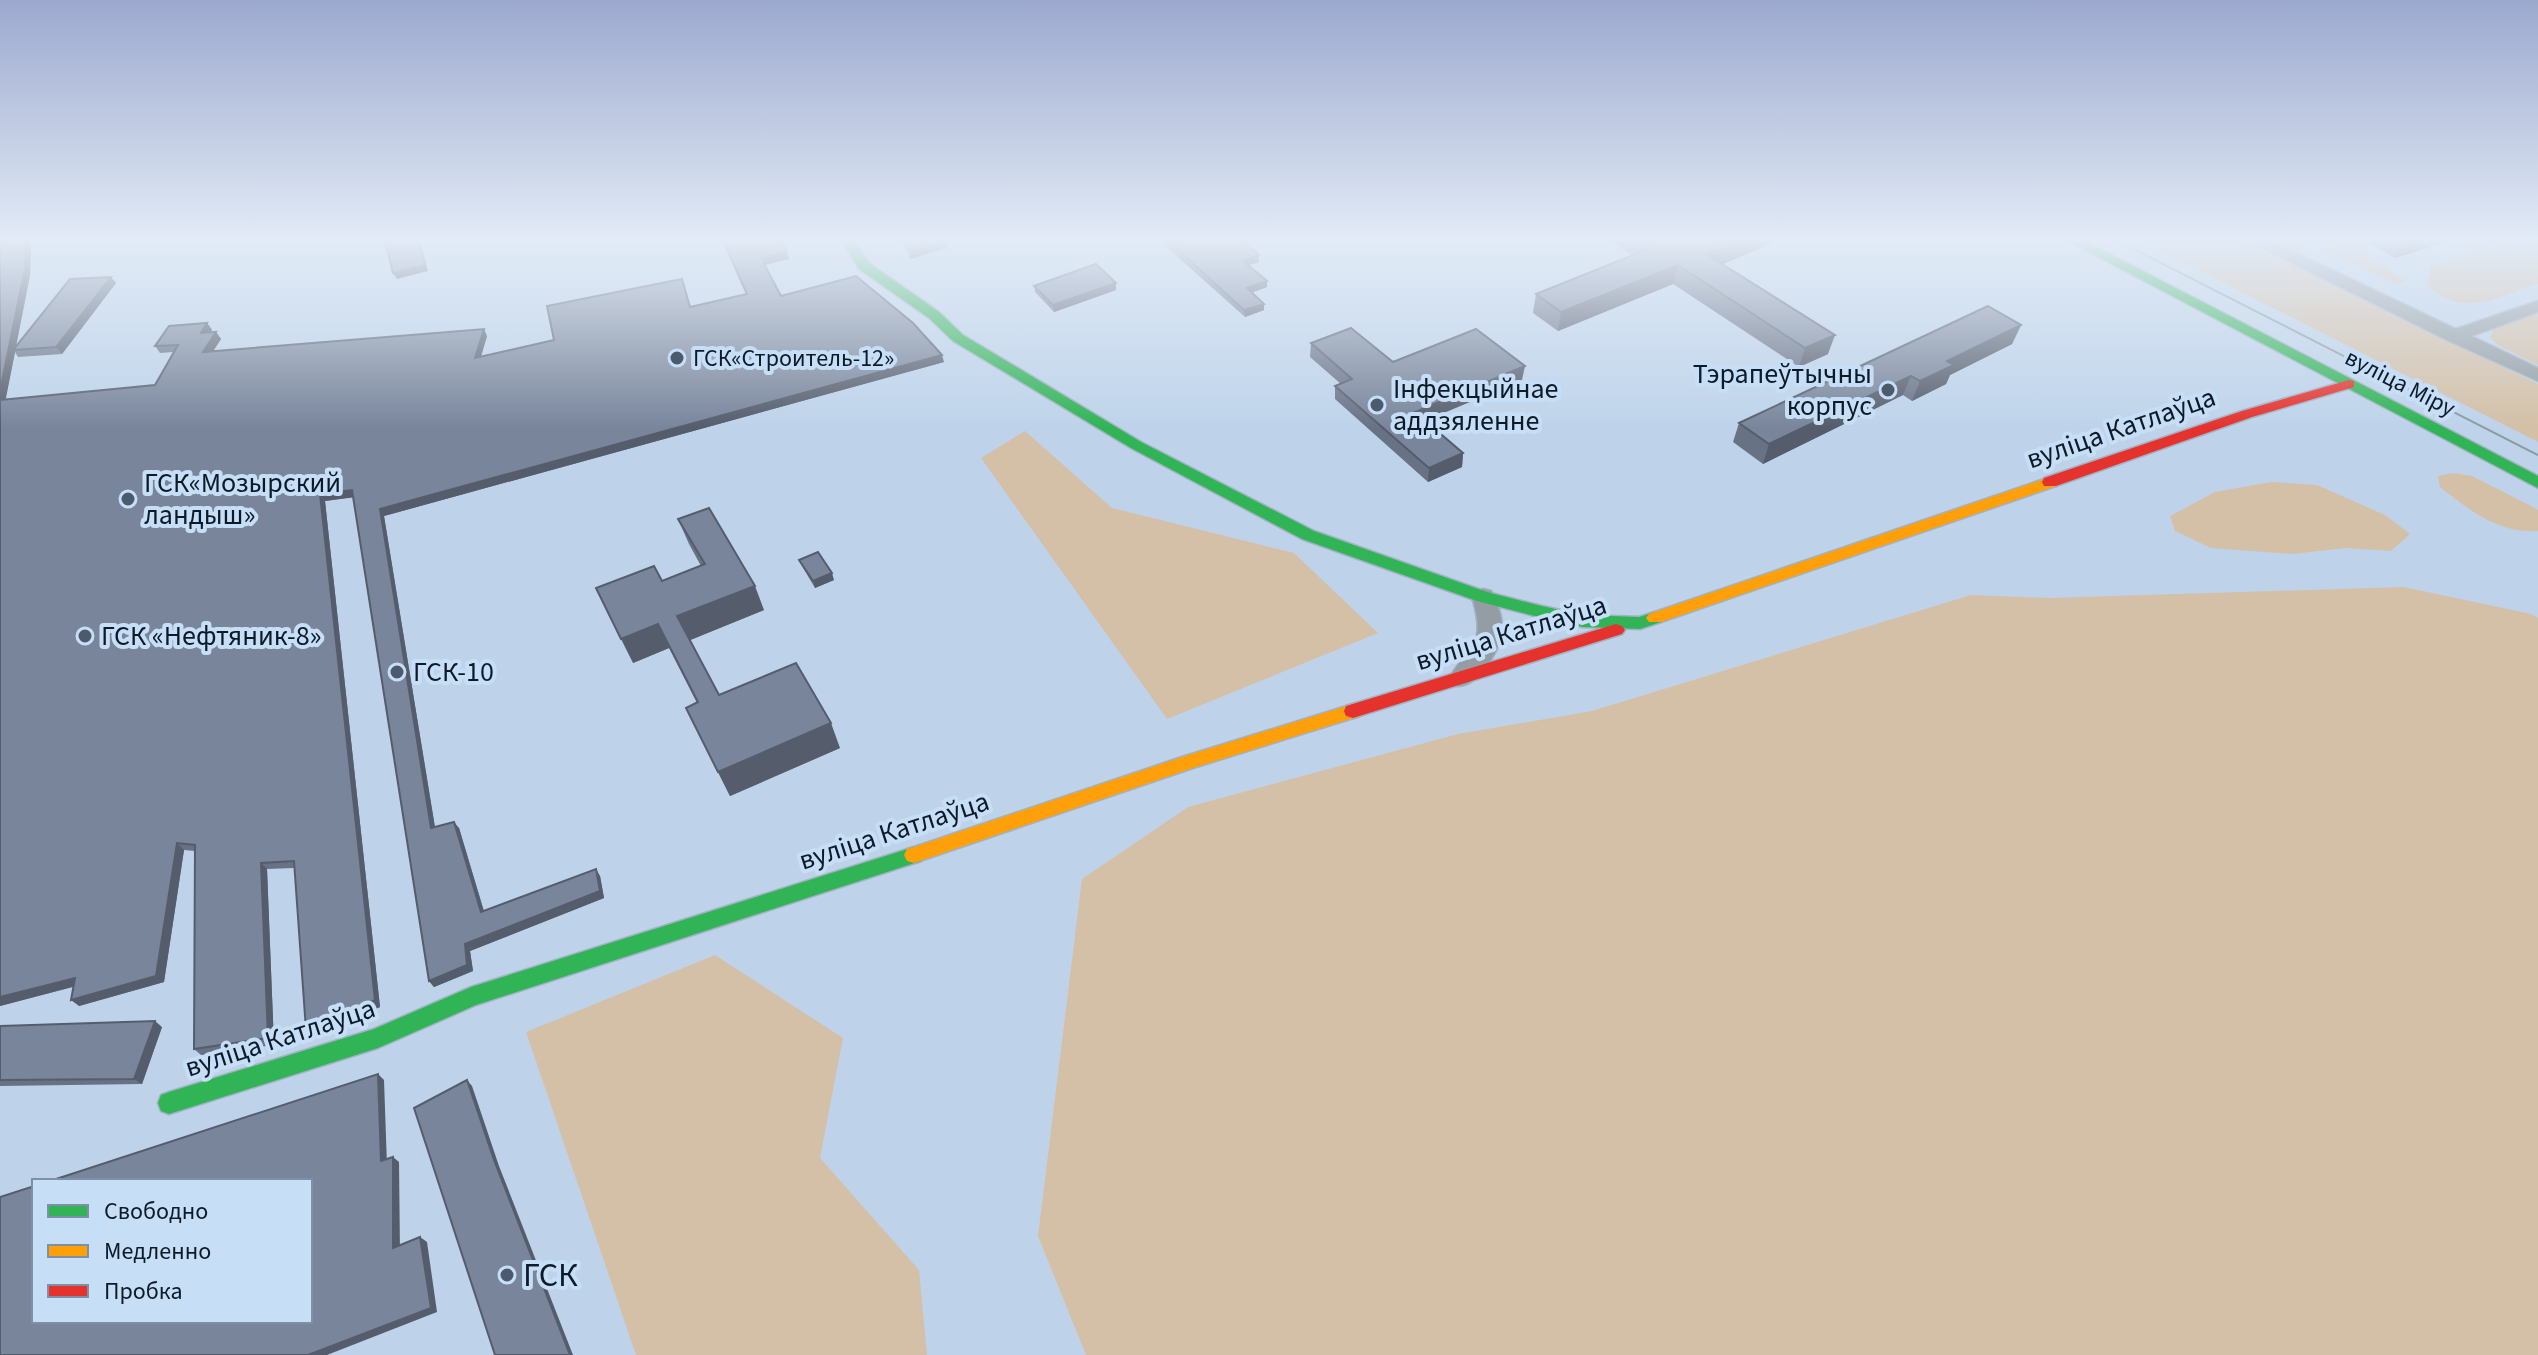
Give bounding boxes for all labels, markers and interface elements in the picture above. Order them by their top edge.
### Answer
street label: вуліца Міру [2339,340,2461,426]
place label: ГСК«Строитель-12» [693,341,894,376]
marker: ГСК«Строитель-12» [668,349,686,367]
place label: Тэрапеўтычны корпус [1693,354,1872,426]
place label: Інфекцыйнае аддзяленне [1393,369,1558,441]
street label: вуліца Катлаўца [2021,377,2221,479]
marker: Тэрапеўтычны корпус [1879,381,1897,399]
marker: Інфекцыйнае аддзяленне [1368,396,1386,414]
place label: ГСК«Мозырский ландыш» [144,463,341,535]
marker: ГСК«Мозырский ландыш» [119,490,137,508]
street label: вуліца Катлаўца [1411,585,1611,681]
place label: ГСК «Нефтяник-8» [101,616,322,656]
marker: ГСК «Нефтяник-8» [76,627,94,645]
place label: ГСК-10 [413,652,494,692]
marker: ГСК-10 [388,663,406,681]
street label: вуліца Катлаўца [794,781,994,881]
street label: вуліца Катлаўца [180,988,380,1088]
legend [32,1179,312,1323]
text: Свободно [104,1194,208,1229]
text: Медленно [104,1234,211,1269]
place label: ГСК [523,1251,578,1300]
marker: ГСК [498,1266,516,1284]
text: Пробка [104,1274,183,1309]

